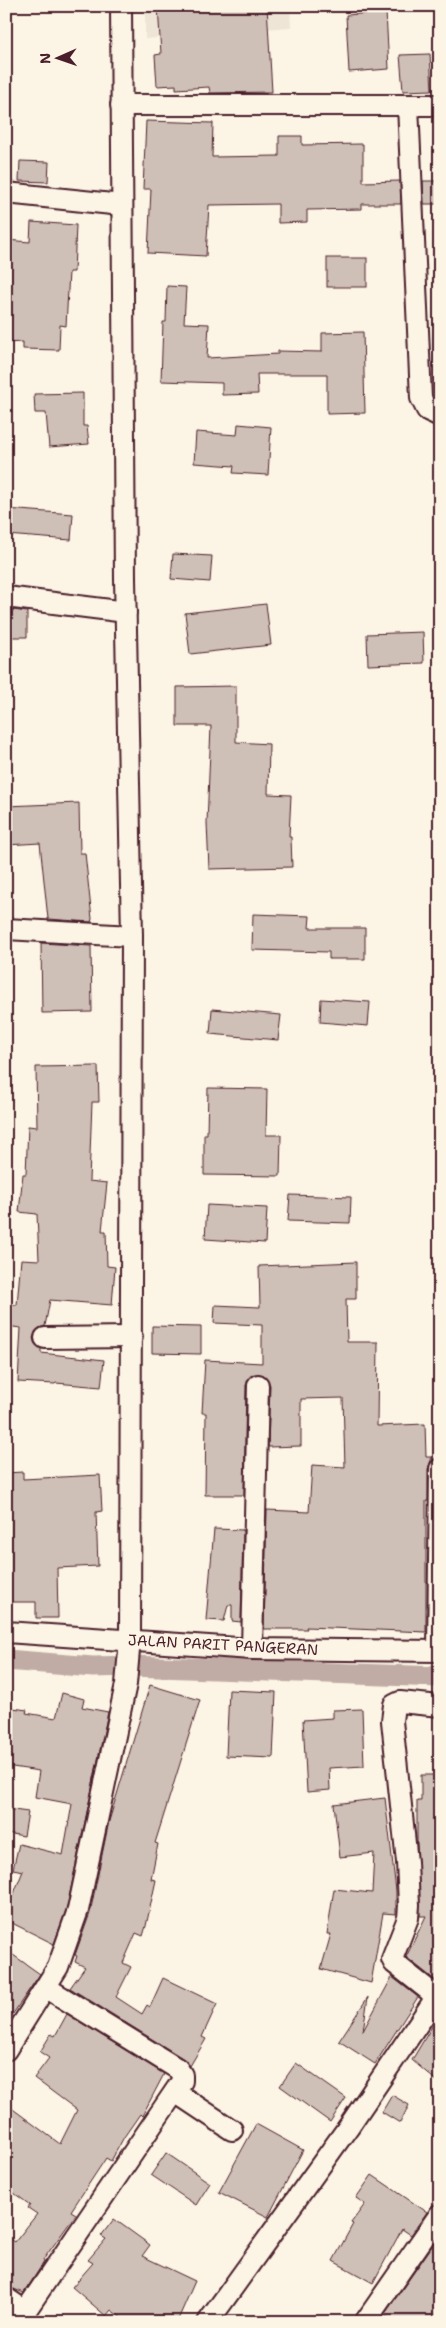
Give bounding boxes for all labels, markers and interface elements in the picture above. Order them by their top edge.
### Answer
north arrow [32,32,82,82]
text: N [36,53,54,64]
street label: JALAN PARIT PANGERAN [127,1630,319,1660]

